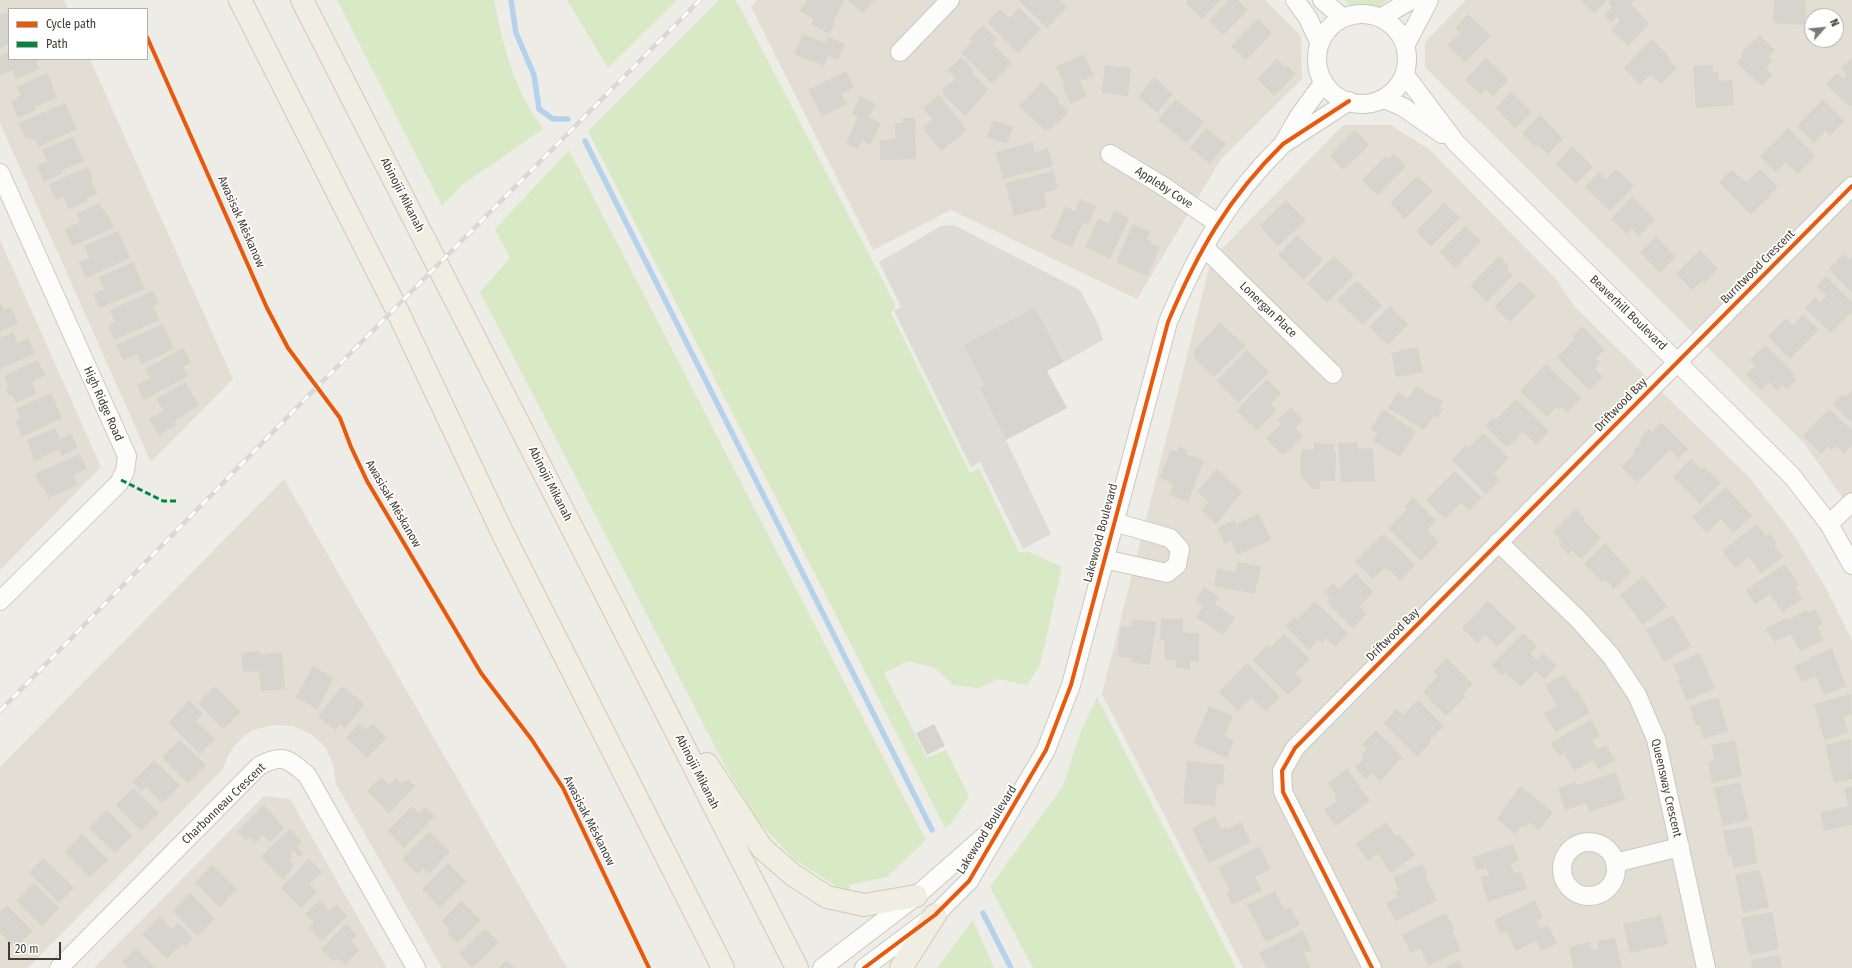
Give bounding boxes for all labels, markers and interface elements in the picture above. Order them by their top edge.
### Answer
legend [8,8,148,60]
north arrow [1804,8,1844,48]
text: Cycle path [46,17,96,31]
text: N [1827,17,1842,29]
text: Path [46,37,68,51]
street label: Abinojii Mikanah [377,155,427,235]
street label: Appleby Cove [1132,164,1196,212]
street label: Awasisak Mēskanow [214,174,268,270]
street label: Burntwood Crescent [1718,227,1798,307]
street label: Beaverhill Boulevard [1587,273,1669,353]
street label: Lonergan Place [1236,279,1300,341]
street label: High Ridge Road [80,364,126,444]
street label: Driftwood Bay [1592,375,1650,435]
street label: Abinojii Mikanah [525,444,575,524]
street label: Awasisak Mēskanow [362,458,424,550]
street label: Lakewood Boulevard [1081,482,1121,584]
street label: Driftwood Bay [1363,605,1423,665]
street label: Abinojii Mikanah [672,732,722,812]
street label: Queensway Crescent [1648,737,1684,839]
street label: Charbonneau Crescent [179,760,269,848]
street label: Awasisak Mēskanow [560,774,618,868]
street label: Lakewood Boulevard [954,783,1020,877]
scale bar [10,934,63,960]
text: 20 m [15,942,39,956]

